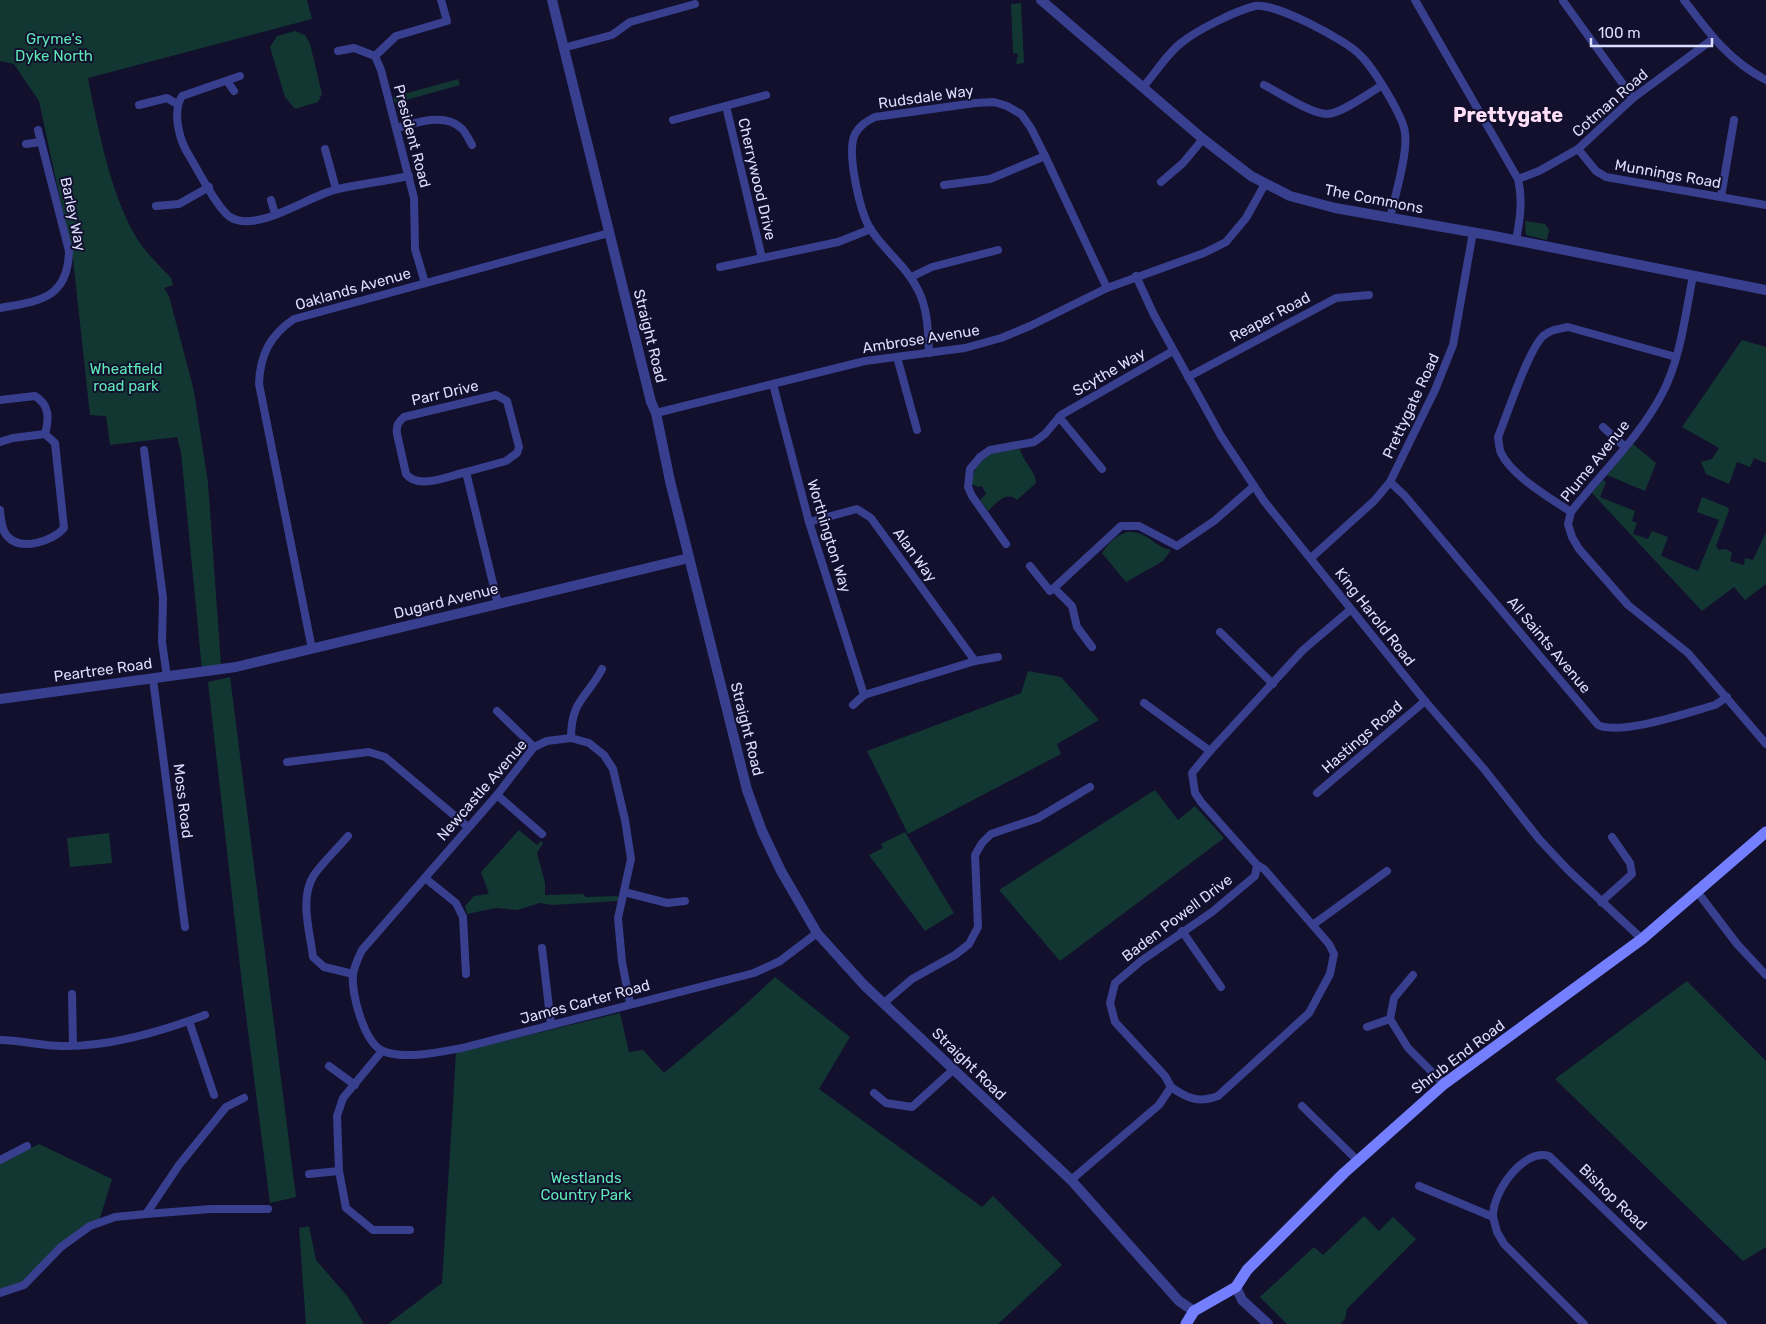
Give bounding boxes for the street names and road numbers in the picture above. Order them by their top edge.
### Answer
street label: Cotman Road [1569,65,1651,141]
street label: Rudsdale Way [877,81,975,113]
street label: President Road [390,82,434,190]
street label: Cherrywood Drive [734,116,780,242]
street label: Munnings Road [1613,156,1723,192]
street label: Barley Way [56,175,90,253]
street label: The Commons [1323,181,1425,217]
street label: Oaklands Avenue [293,264,413,314]
street label: Straight Road [630,287,670,385]
street label: Reaper Road [1227,288,1313,346]
street label: Ambrose Avenue [861,321,981,357]
street label: Scythe Way [1070,344,1148,400]
street label: Prettygate Road [1379,351,1443,461]
street label: Parr Drive [410,377,480,409]
street label: Plume Avenue [1557,417,1633,505]
street label: Worthington Way [803,477,855,595]
street label: Alan Way [889,524,941,586]
street label: King Harold Road [1331,564,1419,670]
street label: Dugard Avenue [392,579,500,623]
street label: All Saints Avenue [1503,593,1595,697]
street label: Peartree Road [53,654,153,686]
street label: Straight Road [727,680,767,778]
street label: Hastings Road [1318,697,1406,777]
street label: Newcastle Avenue [433,736,531,844]
street label: Moss Road [169,763,197,839]
street label: Baden Powell Drive [1118,871,1236,965]
street label: James Carter Road [518,976,652,1028]
street label: Shrub End Road [1408,1016,1508,1098]
street label: Straight Road [928,1024,1010,1104]
street label: Bishop Road [1575,1160,1651,1234]

